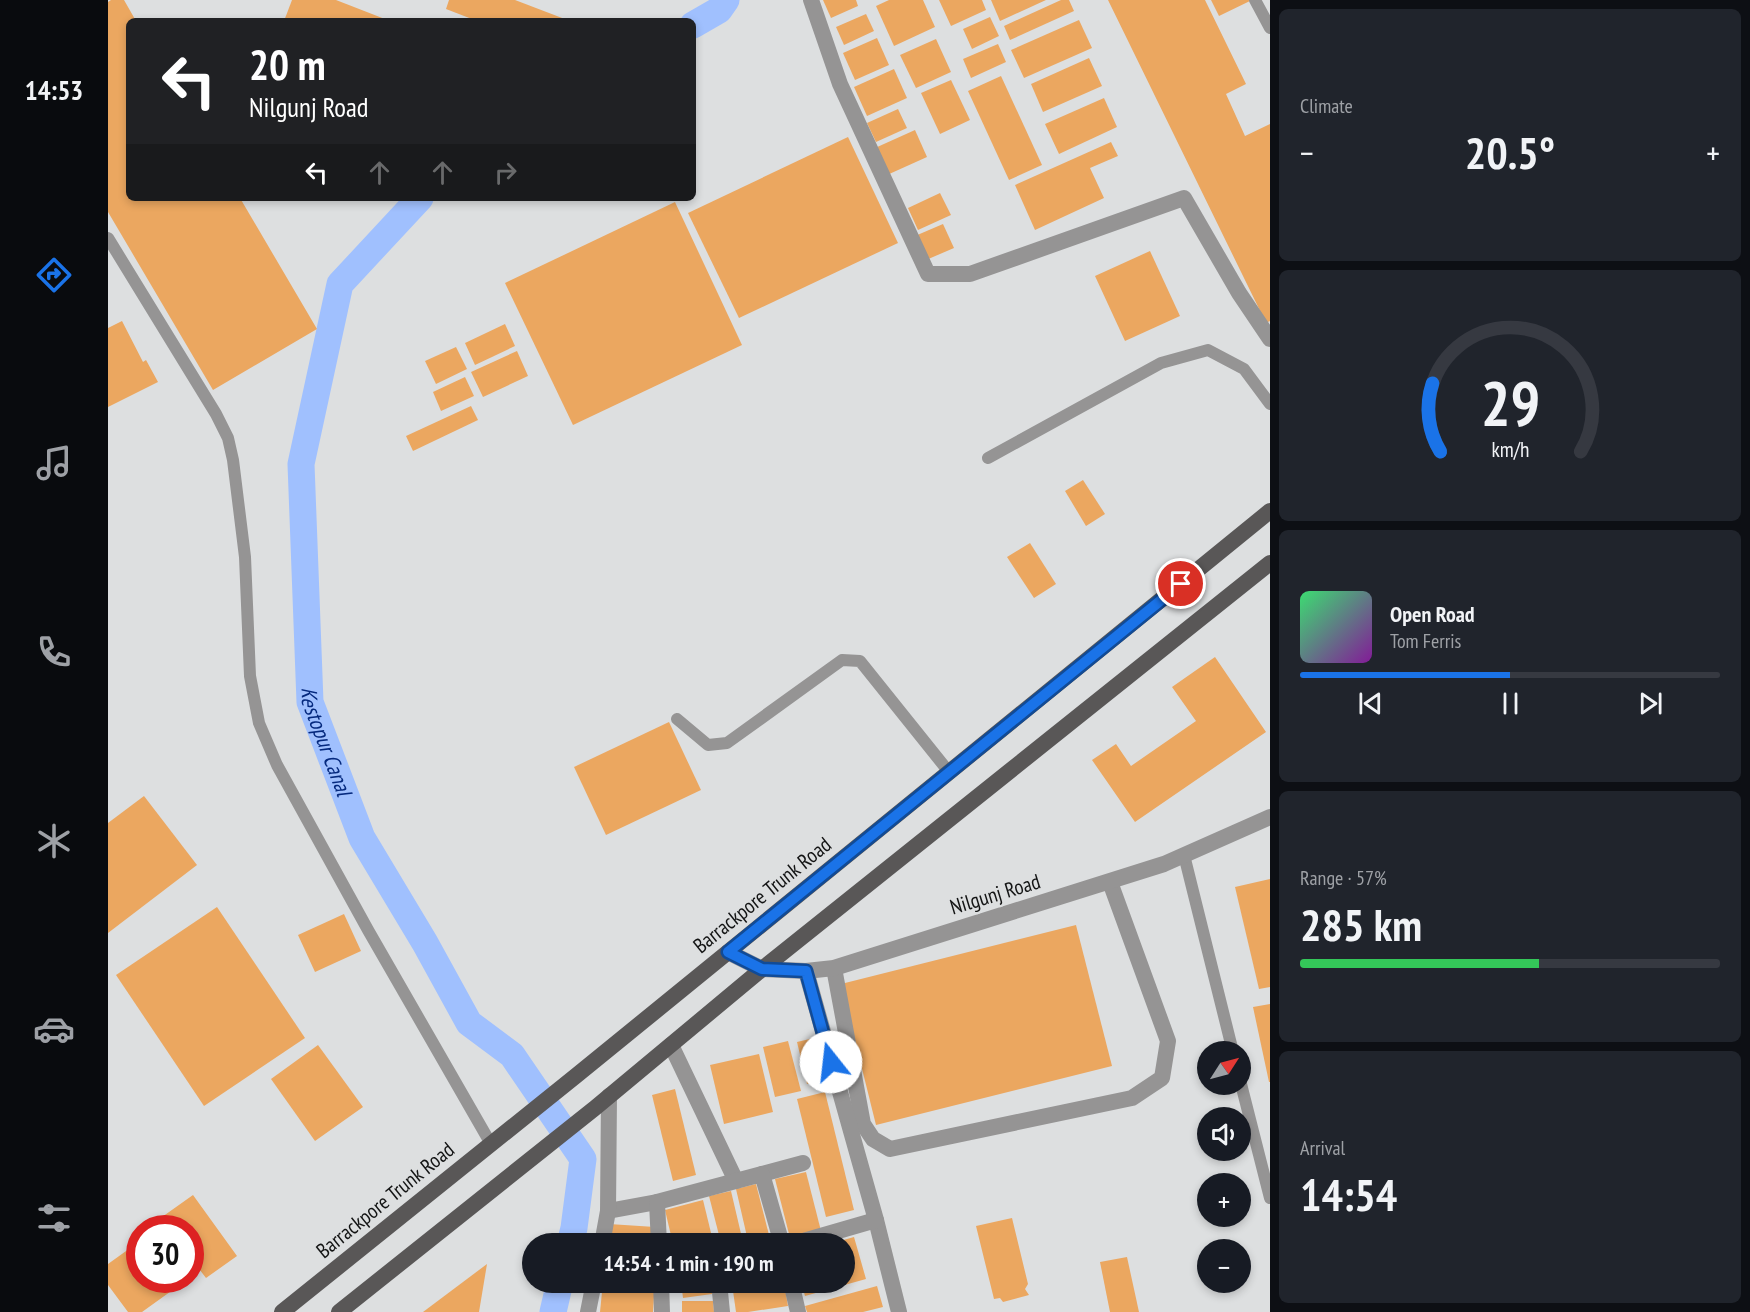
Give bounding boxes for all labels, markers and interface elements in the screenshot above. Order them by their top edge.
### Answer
text: 20 m [249,37,326,92]
icon: left [150,42,228,120]
text: 14:53 [25,73,83,107]
text: Nilgunj Road [249,90,369,124]
text: Climate [1300,93,1353,119]
text: 20.5° [1465,123,1555,181]
text: − [1300,131,1314,174]
text: + [1706,131,1720,174]
icon: left [300,156,333,189]
icon: ahead [363,156,396,189]
icon: ahead [426,156,459,189]
icon: right [489,156,522,189]
icon: directions [33,254,75,296]
text: 29 [1480,363,1540,444]
text: km/h [1491,436,1529,464]
icon: music [33,442,75,484]
pin [1155,558,1206,609]
icon: arrive [1164,567,1197,600]
text: Open Road [1390,600,1475,628]
text: Tom Ferris [1390,628,1461,654]
icon: phone [33,631,75,673]
water label: Kestopur Canal [295,687,359,801]
icon: previous [1354,687,1387,720]
icon: pause [1494,687,1527,720]
icon: next [1634,687,1667,720]
icon: climate [33,820,75,862]
street label: Barrackpore Trunk Road [687,831,837,959]
text: Range · 57% [1300,865,1387,891]
street label: Nilgunj Road [947,868,1043,920]
text: 285 km [1300,895,1422,953]
icon: car [33,1008,75,1050]
position arrow [799,1030,863,1094]
north arrow [1197,1041,1251,1095]
map controls [1197,1041,1251,1293]
button: sound [1197,1107,1251,1161]
text: Arrival [1300,1135,1345,1161]
street label: Barrackpore Trunk Road [310,1136,460,1264]
text: 14:54 [1300,1165,1397,1223]
button: + [1197,1173,1251,1227]
icon: filters [33,1197,75,1239]
speed limit sign: 30 [126,1215,204,1293]
button: − [1197,1239,1251,1293]
text: 14:54 · 1 min · 190 m [603,1249,774,1277]

